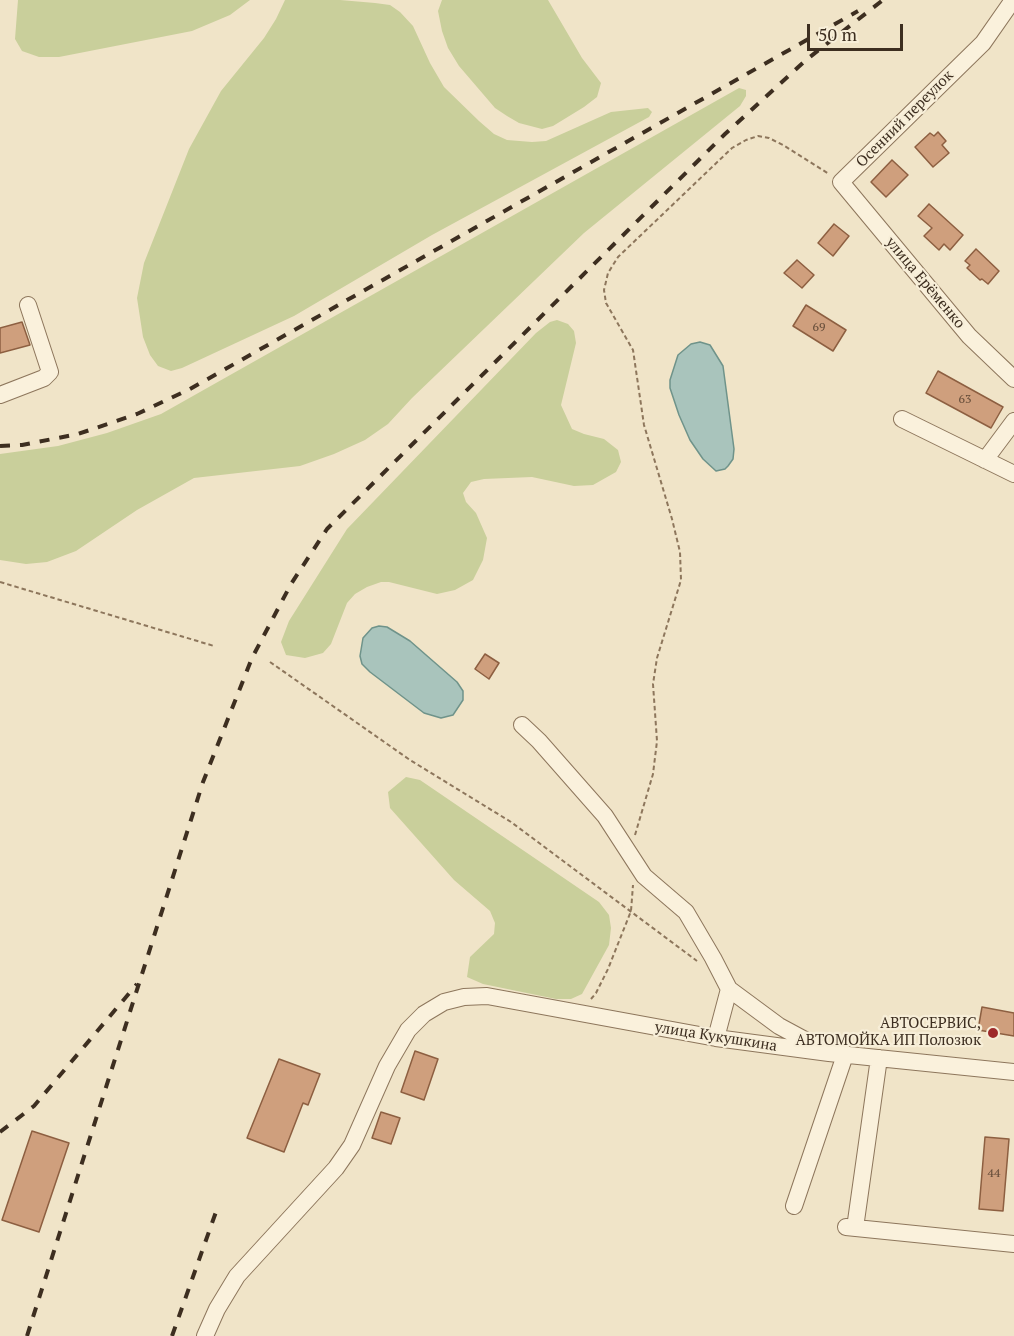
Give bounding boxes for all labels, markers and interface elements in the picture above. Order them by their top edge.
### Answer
scale bar [810,12,906,50]
text: 50 m [818,22,857,46]
street label: Осенний переулок [853,67,957,171]
street label: улица Ерёменко [882,234,968,332]
house number: 69 [813,321,825,335]
house number: 63 [959,393,971,407]
place label: АВТОСЕРВИС, АВТОМОЙКА ИП Полозюк [795,1015,981,1050]
street label: улица Кукушкина [654,1018,778,1056]
marker: АВТОСЕРВИС, АВТОМОЙКА ИП Полозюк [986,1026,1000,1040]
house number: 44 [988,1167,1000,1181]

